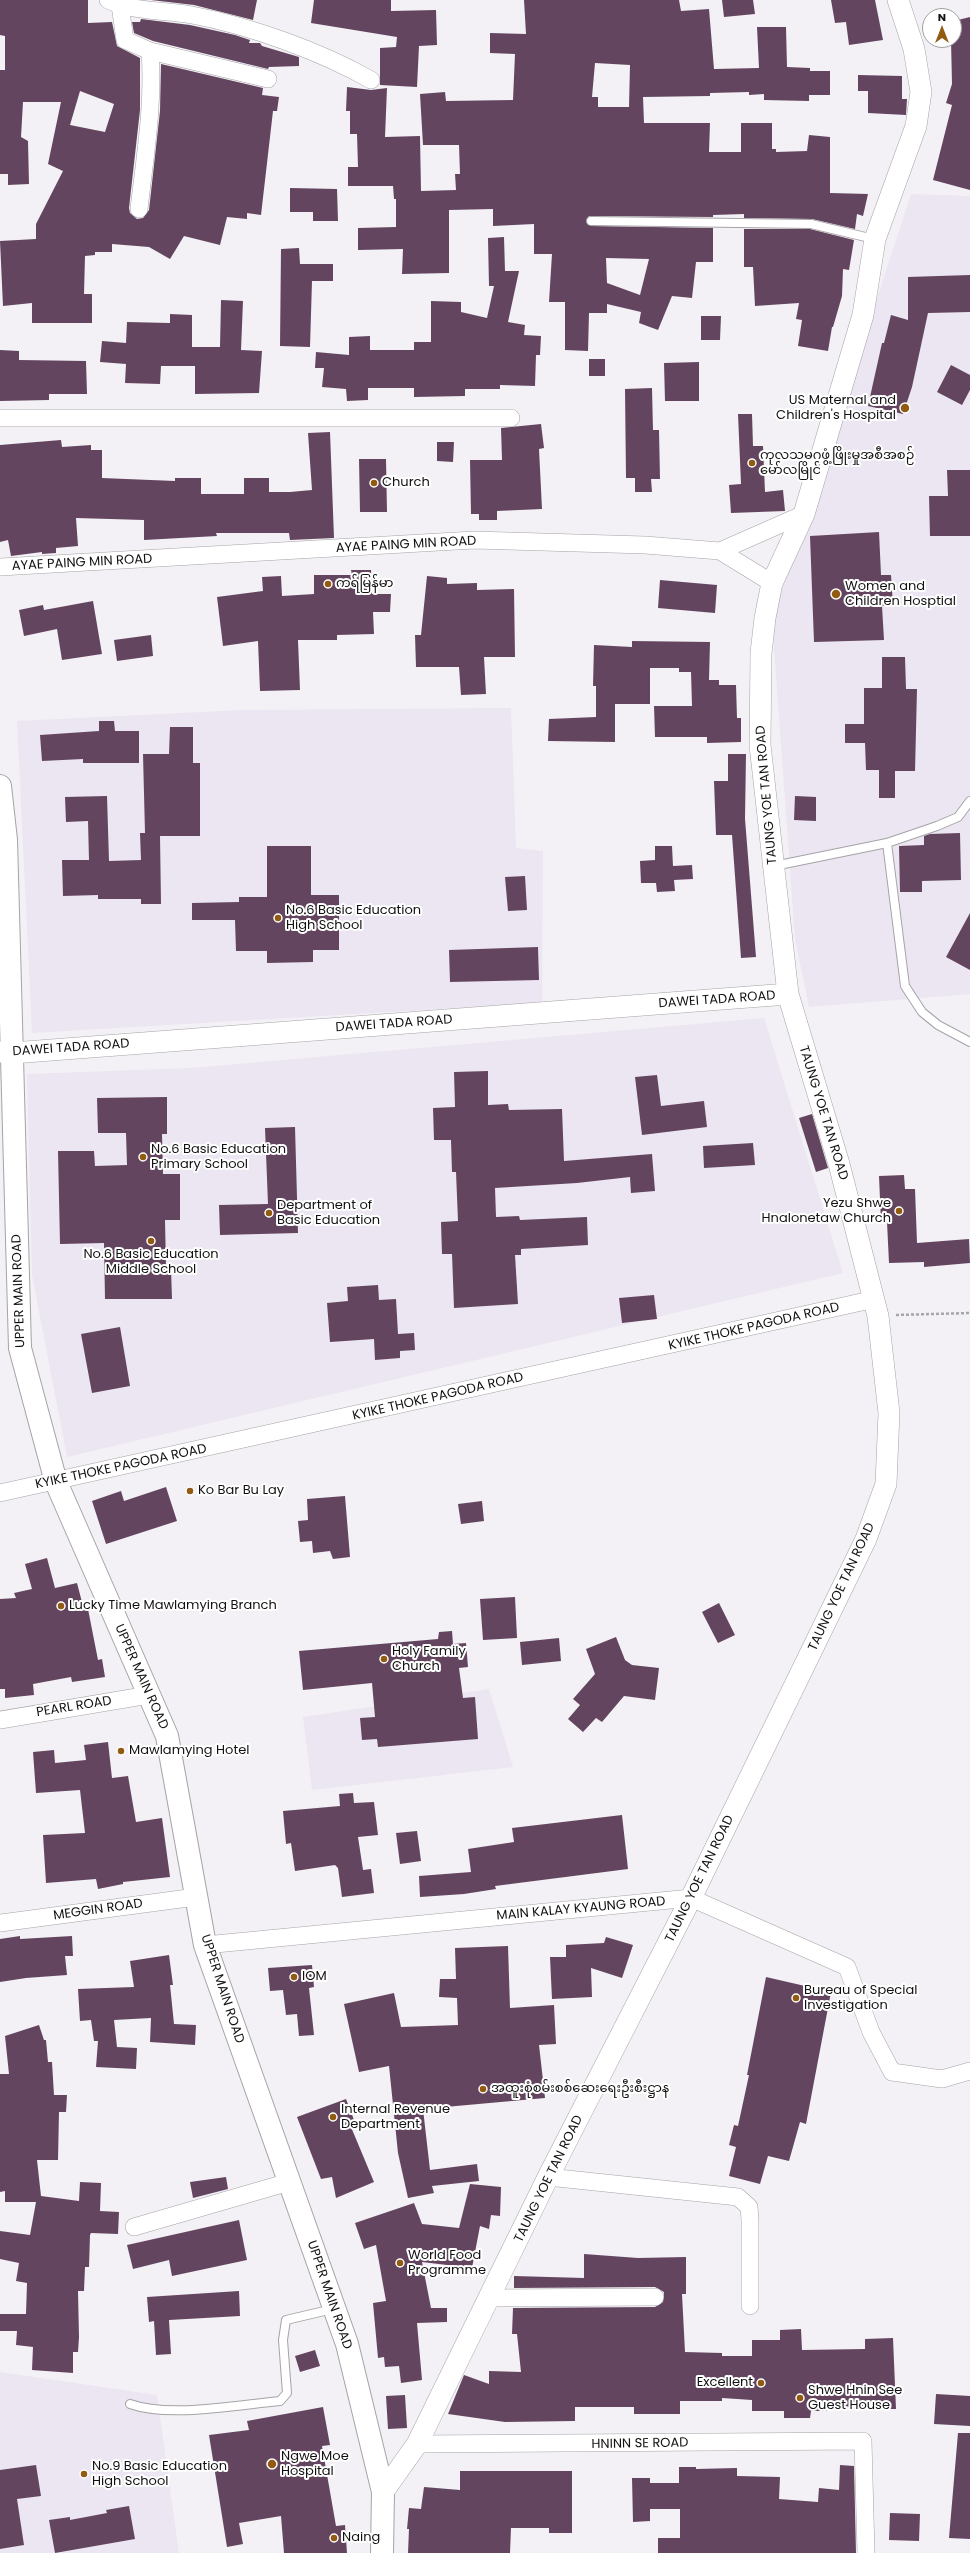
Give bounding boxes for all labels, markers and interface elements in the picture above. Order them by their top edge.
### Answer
north arrow [922,8,962,48]
text: N [938,9,946,25]
place label: US Maternal and Children's Hospital [776,393,896,424]
marker: US Maternal and Children's Hospital [899,402,911,414]
place label: ကုလသမဂ္ဂဖွံ့ဖြိုးမှုအစီအစဉ် မော်လမြိုင် [760,448,914,479]
marker: ကုလသမဂ္ဂဖွံ့ဖြိုးမှုအစီအစဉ် မော်လမြိုင် [747,458,757,468]
place label: Church [382,475,430,491]
marker: Church [369,478,379,488]
street label: AYAE PAING MIN ROAD [335,534,477,556]
street label: AYAE PAING MIN ROAD [11,552,153,574]
place label: ကရ်မြန်မာ [336,576,393,592]
marker: ကရ်မြန်မာ [323,579,333,589]
place label: Women and Children Hosptial [845,579,956,610]
marker: Women and Children Hosptial [830,588,842,600]
street label: TAUNG YOE TAN ROAD [753,725,781,865]
place label: No.6 Basic Education High School [286,903,421,934]
marker: No.6 Basic Education High School [273,913,283,923]
street label: DAWEI TADA ROAD [658,988,776,1012]
street label: DAWEI TADA ROAD [335,1012,453,1036]
street label: DAWEI TADA ROAD [12,1036,130,1060]
street label: TAUNG YOE TAN ROAD [795,1044,851,1182]
place label: No.6 Basic Education Primary School [151,1142,286,1173]
marker: No.6 Basic Education Primary School [138,1152,148,1162]
place label: Yezu Shwe Hnalonetaw Church [762,1196,891,1227]
place label: Department of Basic Education [277,1198,380,1229]
marker: Yezu Shwe Hnalonetaw Church [894,1206,904,1216]
marker: Department of Basic Education [264,1208,274,1218]
street label: UPPER MAIN ROAD [9,1234,29,1348]
marker: No.6 Basic Education Middle School [146,1236,156,1246]
place label: No.6 Basic Education Middle School [83,1247,219,1278]
street label: KYIKE THOKE PAGODA ROAD [667,1300,841,1354]
street label: KYIKE THOKE PAGODA ROAD [351,1370,525,1424]
street label: KYIKE THOKE PAGODA ROAD [34,1441,208,1493]
place label: Ko Bar Bu Lay [198,1483,284,1499]
marker: Ko Bar Bu Lay [185,1486,195,1496]
street label: TAUNG YOE TAN ROAD [805,1520,879,1654]
place label: Lucky Time Mawlamying Branch [69,1598,277,1614]
marker: Lucky Time Mawlamying Branch [56,1601,66,1611]
street label: UPPER MAIN ROAD [111,1622,171,1732]
place label: Holy Family Church [392,1644,466,1675]
marker: Holy Family Church [379,1654,389,1664]
street label: PEARL ROAD [35,1693,113,1721]
place label: Mawlamying Hotel [129,1743,249,1759]
marker: Mawlamying Hotel [116,1746,126,1756]
street label: TAUNG YOE TAN ROAD [662,1813,738,1945]
street label: MAIN KALAY KYAUNG ROAD [496,1894,666,1924]
street label: MEGGIN ROAD [52,1896,144,1924]
street label: UPPER MAIN ROAD [197,1933,247,2045]
place label: IOM [302,1969,327,1985]
marker: IOM [289,1972,299,1982]
place label: Bureau of Special Investigation [804,1983,917,2014]
marker: Bureau of Special Investigation [791,1993,801,2003]
place label: အထူးစုံစမ်းစစ်ဆေးရေးဦးစီးဋ္ဌာန [491,2081,669,2097]
marker: အထူးစုံစမ်းစစ်ဆေးရေးဦးစီးဋ္ဌာန [478,2084,488,2094]
place label: Internal Revenue Department [341,2102,450,2133]
marker: Internal Revenue Department [328,2112,338,2122]
street label: TAUNG YOE TAN ROAD [511,2113,587,2245]
street label: UPPER MAIN ROAD [303,2239,355,2351]
place label: World Food Programme [408,2248,486,2279]
marker: World Food Programme [395,2258,405,2268]
place label: Excellent [697,2375,753,2391]
marker: Excellent [756,2378,766,2388]
place label: Shwe Hnin See Guest House [808,2383,902,2414]
marker: Shwe Hnin See Guest House [795,2393,805,2403]
street label: HNINN SE ROAD [591,2435,689,2453]
place label: Ngwe Moe Hospital [281,2449,349,2480]
marker: Ngwe Moe Hospital [266,2458,278,2470]
place label: No.9 Basic Education High School [92,2459,227,2490]
marker: No.9 Basic Education High School [79,2469,89,2479]
place label: Naing [342,2530,380,2546]
marker: Naing [329,2533,339,2543]

